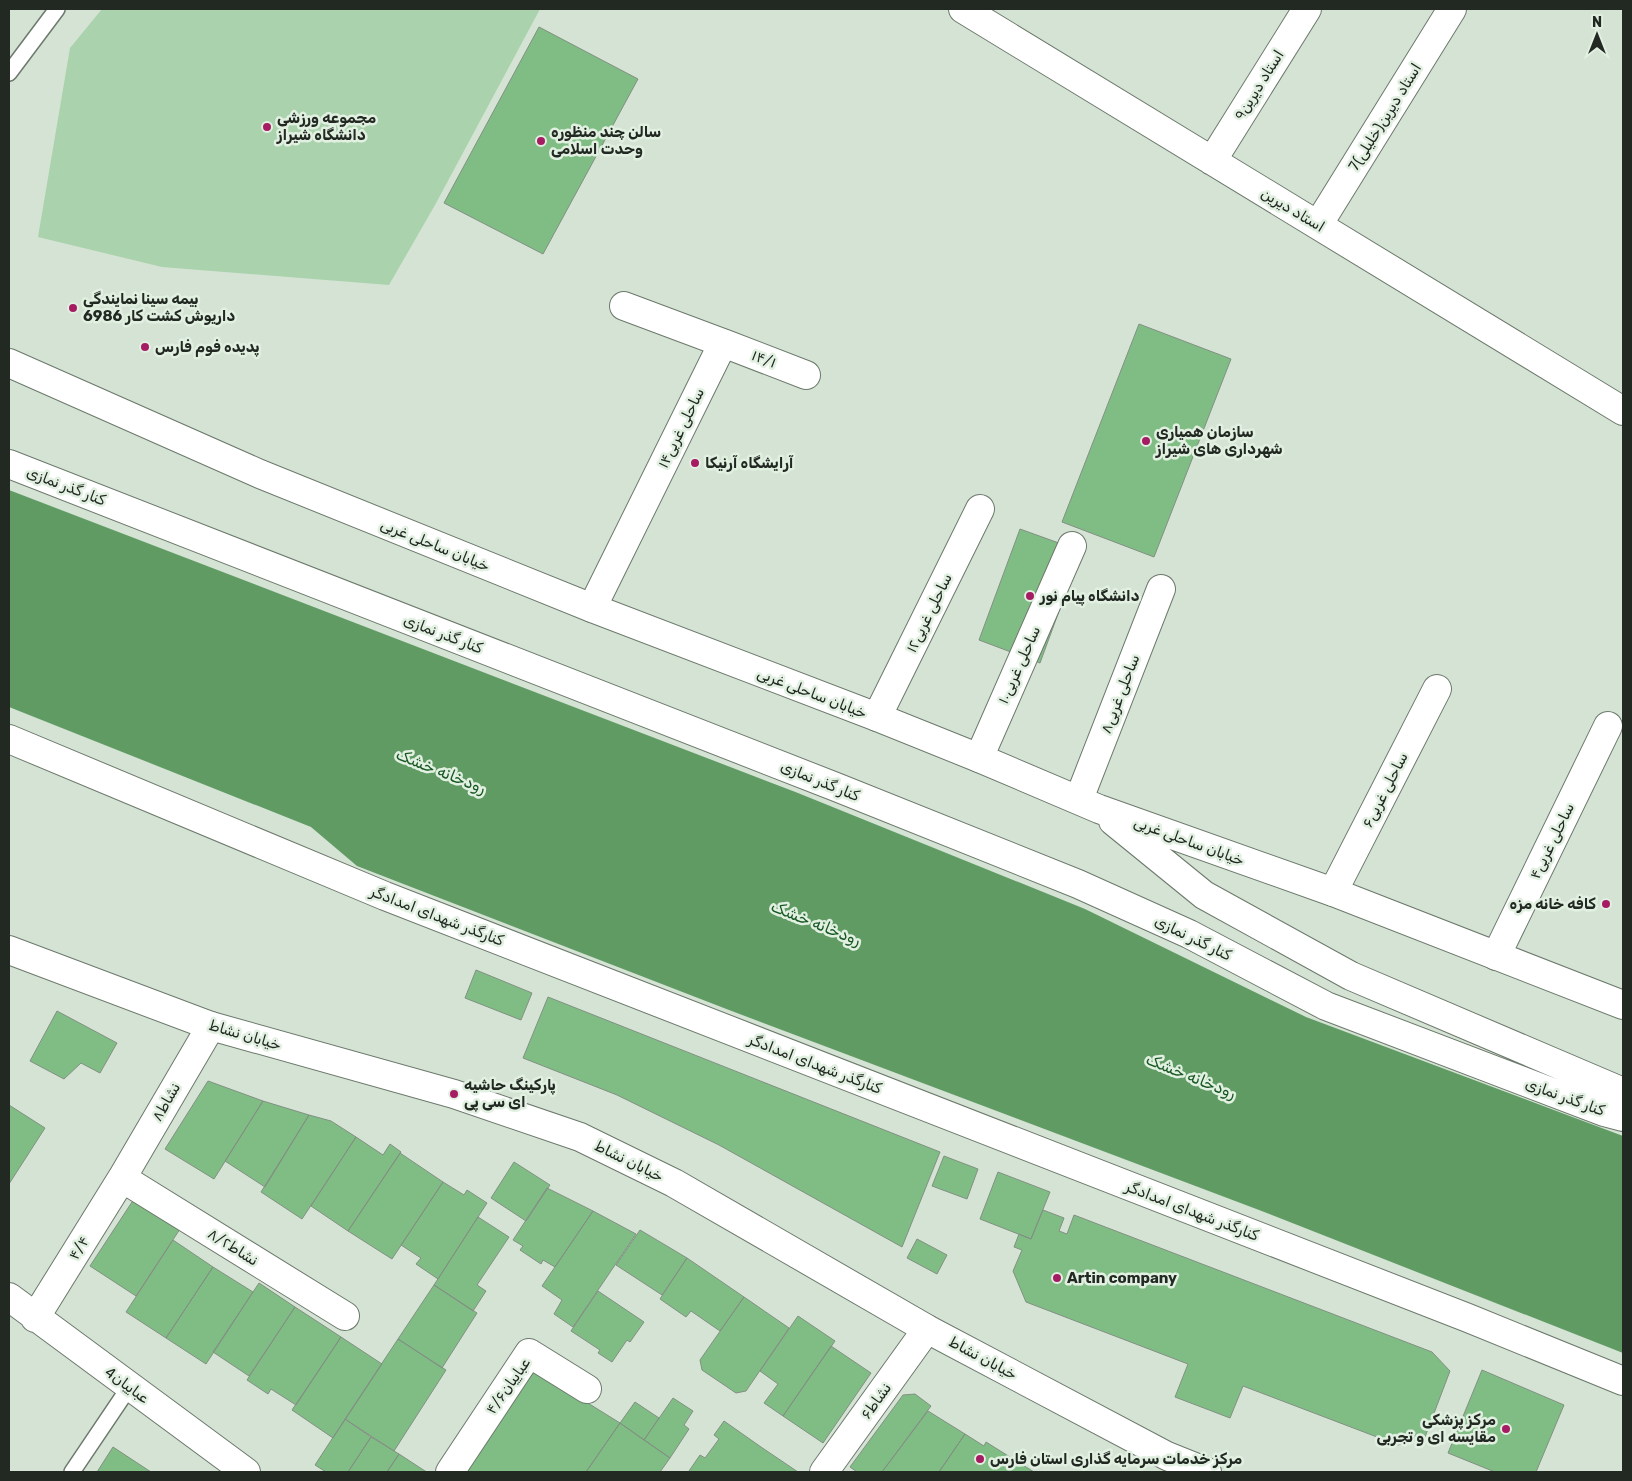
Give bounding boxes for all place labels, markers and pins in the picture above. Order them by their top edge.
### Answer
place label: مجموعه ورزشی دانشگاه شیراز [276,109,377,144]
marker: مجموعه ورزشی دانشگاه شیراز [261,121,273,133]
place label: سالن چند منظوره وحدت اسلامی [551,123,661,158]
marker: سالن چند منظوره وحدت اسلامی [535,135,547,147]
place label: بیمه سینا نمایندگی 6986 داریوش کشت کار [83,290,235,325]
marker: بیمه سینا نمایندگی 6986 داریوش کشت کار [67,302,79,314]
place label: پدیده فوم فارس [155,338,259,357]
marker: پدیده فوم فارس [139,341,151,353]
place label: سازمان همیاری شهرداری های شیراز [1155,423,1283,458]
marker: سازمان همیاری شهرداری های شیراز [1140,435,1152,447]
place label: آرایشگاه آرنیکا [705,454,794,472]
marker: آرایشگاه آرنیکا [689,457,701,469]
place label: دانشگاه پیام نور [1039,587,1140,606]
marker: دانشگاه پیام نور [1024,590,1036,602]
place label: کافه خانه مزه [1509,895,1596,913]
marker: کافه خانه مزه [1600,898,1612,910]
place label: پارکینگ حاشیه ای سی پی [464,1076,556,1112]
marker: پارکینگ حاشیه ای سی پی [448,1088,460,1100]
place label: Artin company [1067,1269,1177,1287]
marker: Artin company [1051,1272,1063,1284]
place label: مرکز پزشکی مقایسه ای و تجربی [1376,1411,1496,1446]
marker: مرکز پزشکی مقایسه ای و تجربی [1500,1423,1512,1435]
place label: مرکز خدمات سرمایه گذاری استان فارس [990,1450,1243,1468]
marker: مرکز خدمات سرمایه گذاری استان فارس [974,1453,986,1465]

